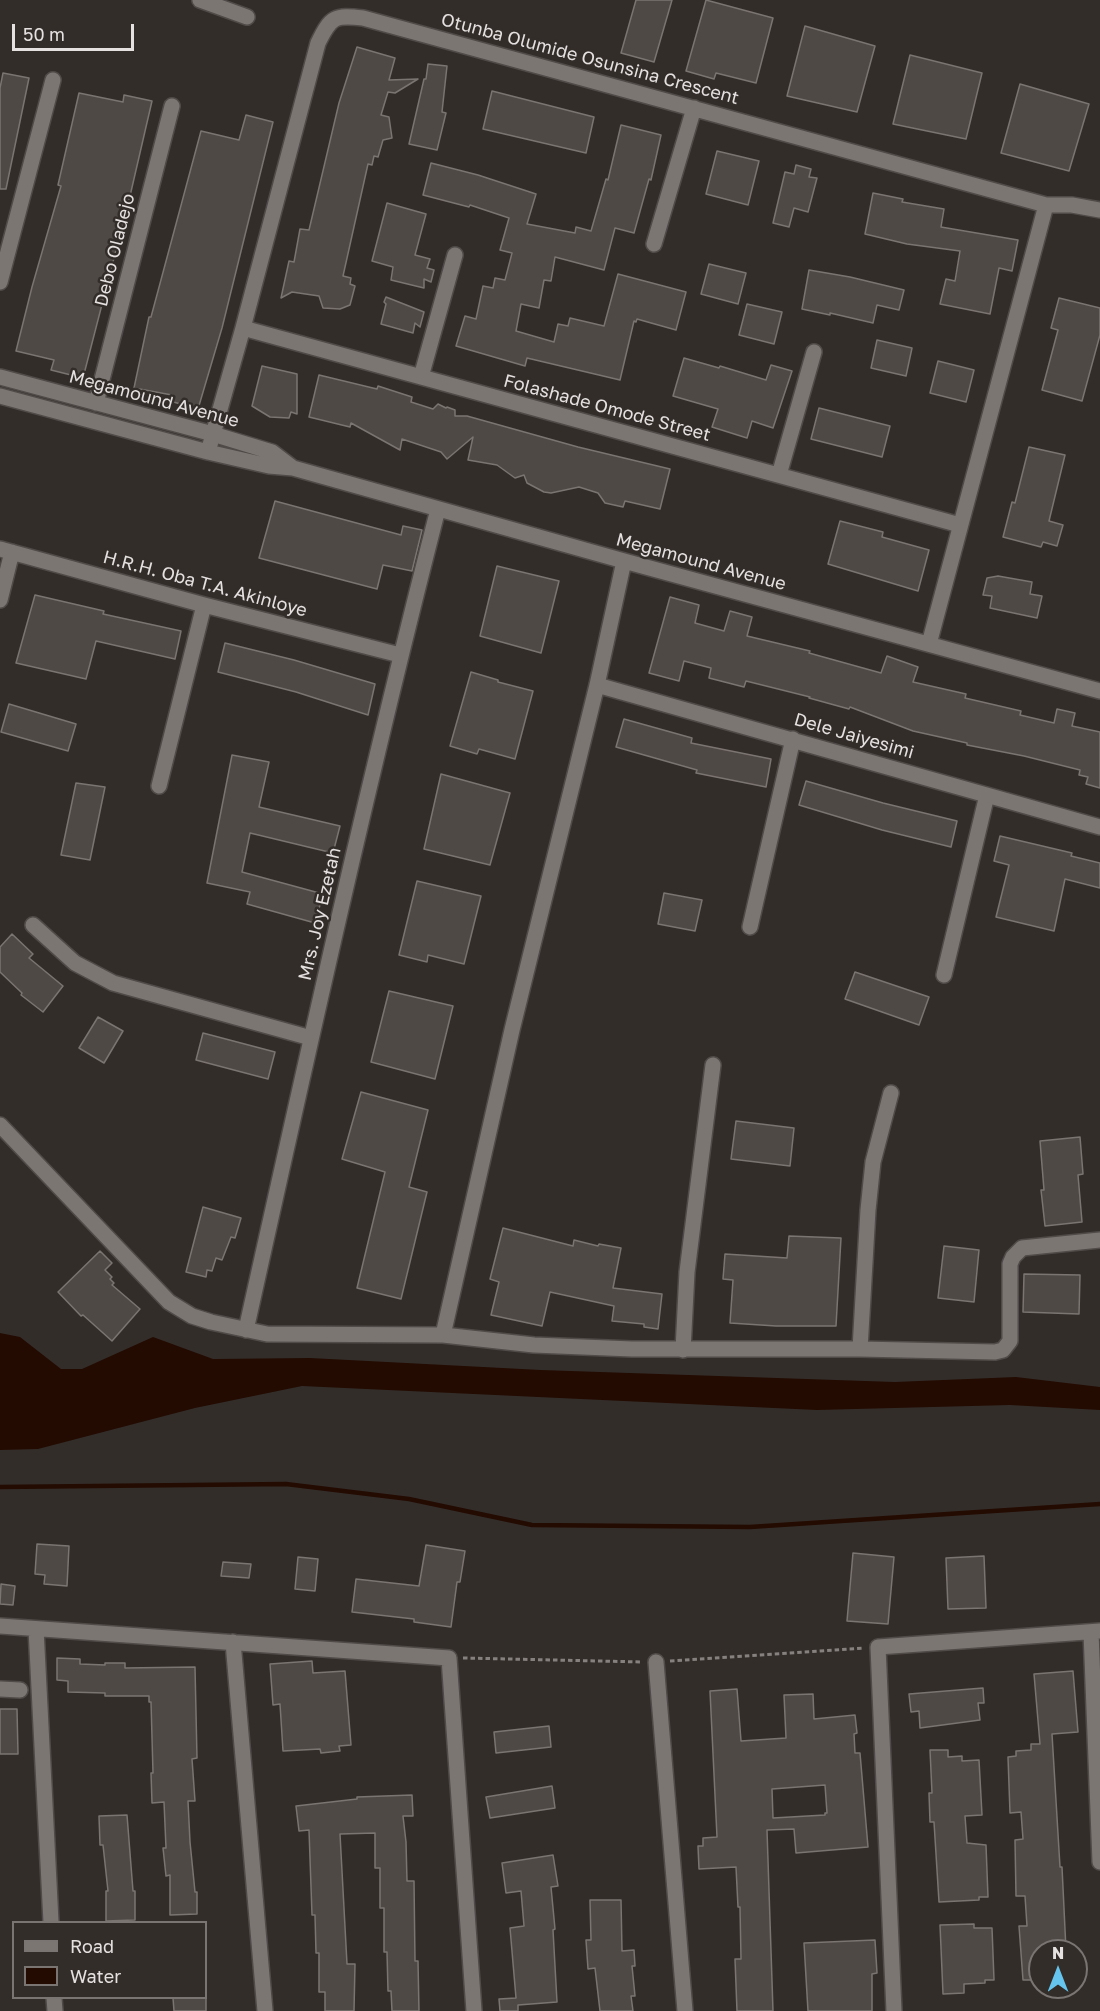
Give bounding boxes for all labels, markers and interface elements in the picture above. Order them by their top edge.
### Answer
street label: Otunba Olumide Osunsina Crescent [439,9,741,109]
scale bar [15,12,136,50]
text: 50 m [23,23,65,45]
street label: Debo Oladejo [91,191,139,309]
street label: Megamound Avenue [67,366,241,432]
street label: Folashade Omode Street [501,370,713,446]
street label: Megamound Avenue [614,529,788,595]
street label: H.R.H. Oba T.A. Akinloye [101,546,309,622]
street label: Dele Jaiyesimi [792,709,916,763]
street label: Mrs. Joy Ezetah [294,845,346,983]
legend [12,1921,207,1999]
text: Road [70,1935,114,1957]
north arrow [1028,1939,1088,1999]
text: N [1052,1943,1064,1963]
text: Water [70,1965,121,1987]

